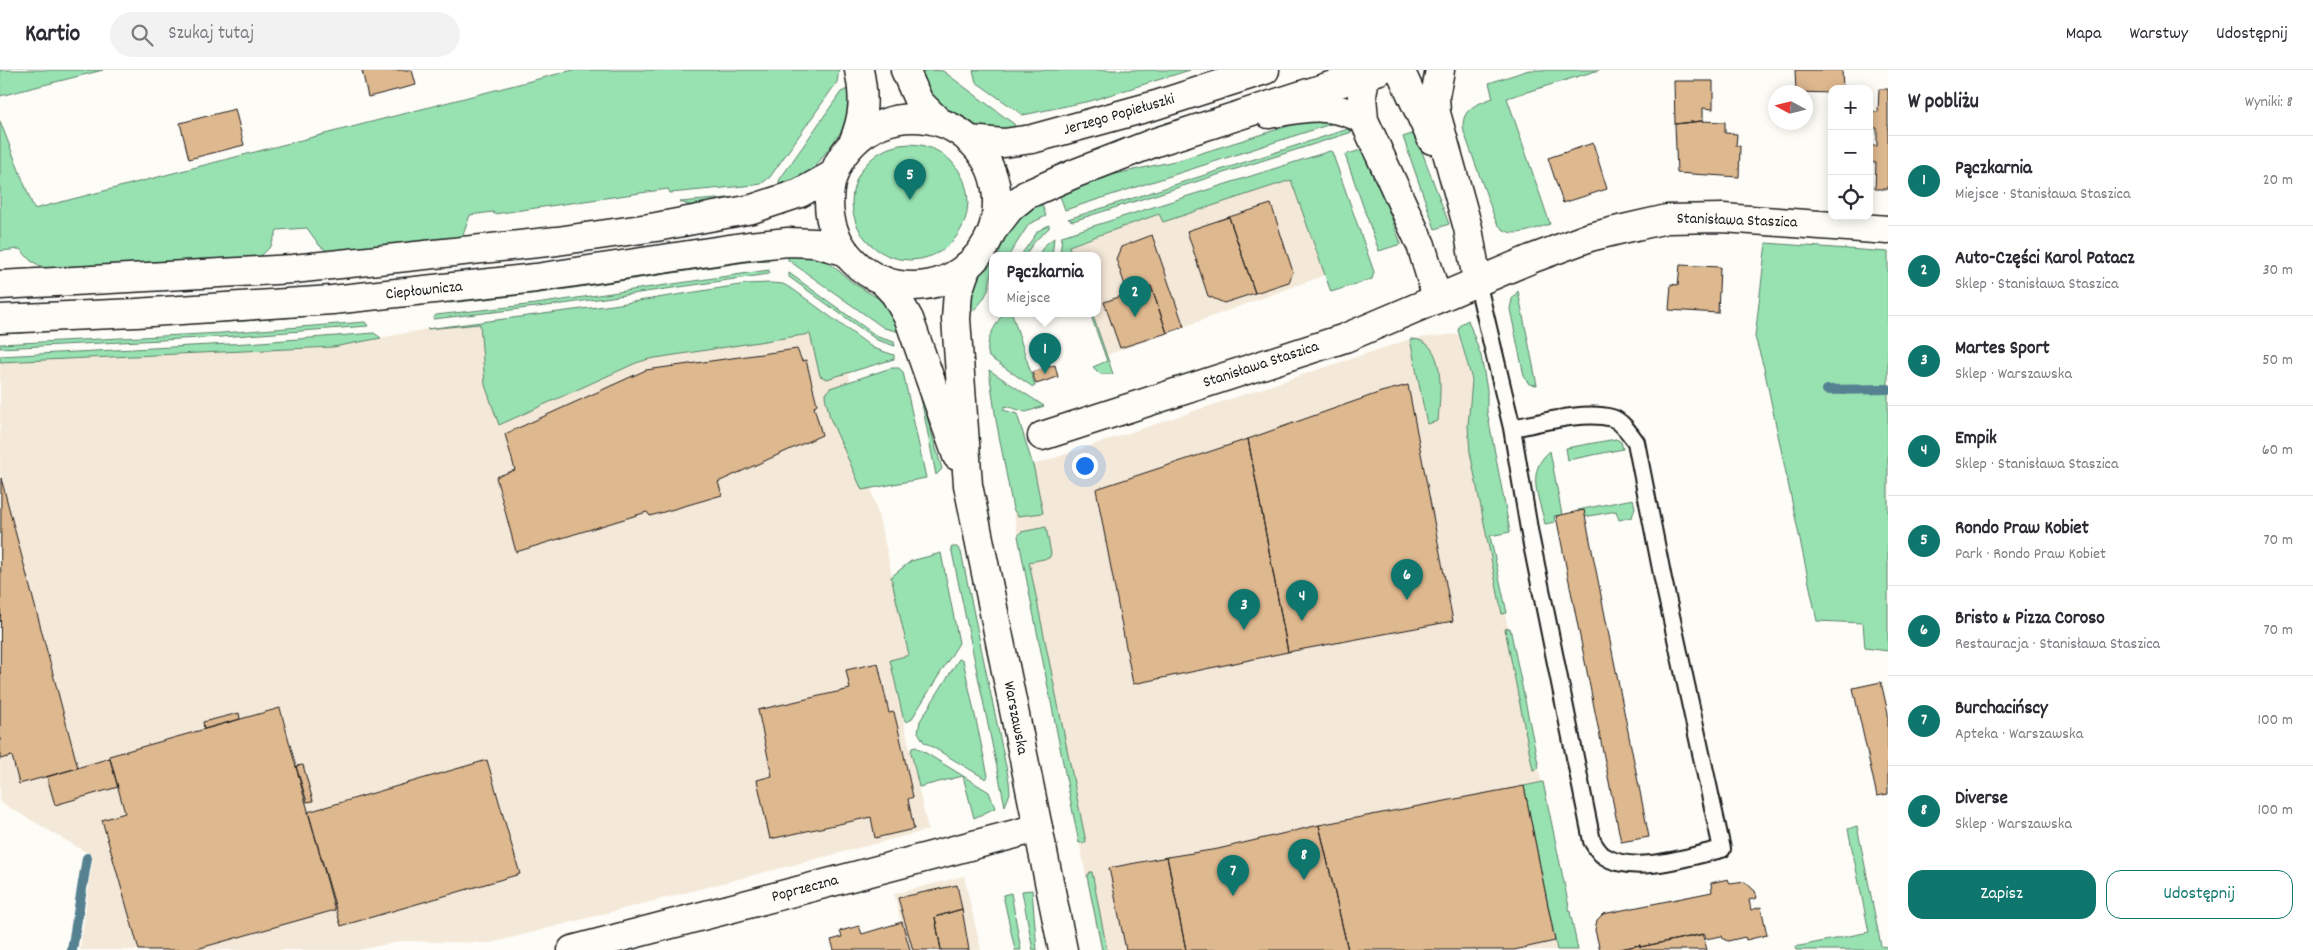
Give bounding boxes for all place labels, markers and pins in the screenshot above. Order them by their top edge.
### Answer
pin: 5 [894,159,926,200]
pin: 2 [1119,276,1151,317]
pin: 1 [1029,333,1061,374]
pin: 6 [1391,559,1423,600]
pin: 4 [1286,580,1318,621]
pin: 3 [1228,589,1260,630]
pin: 8 [1288,839,1320,880]
pin: 7 [1217,855,1249,896]

